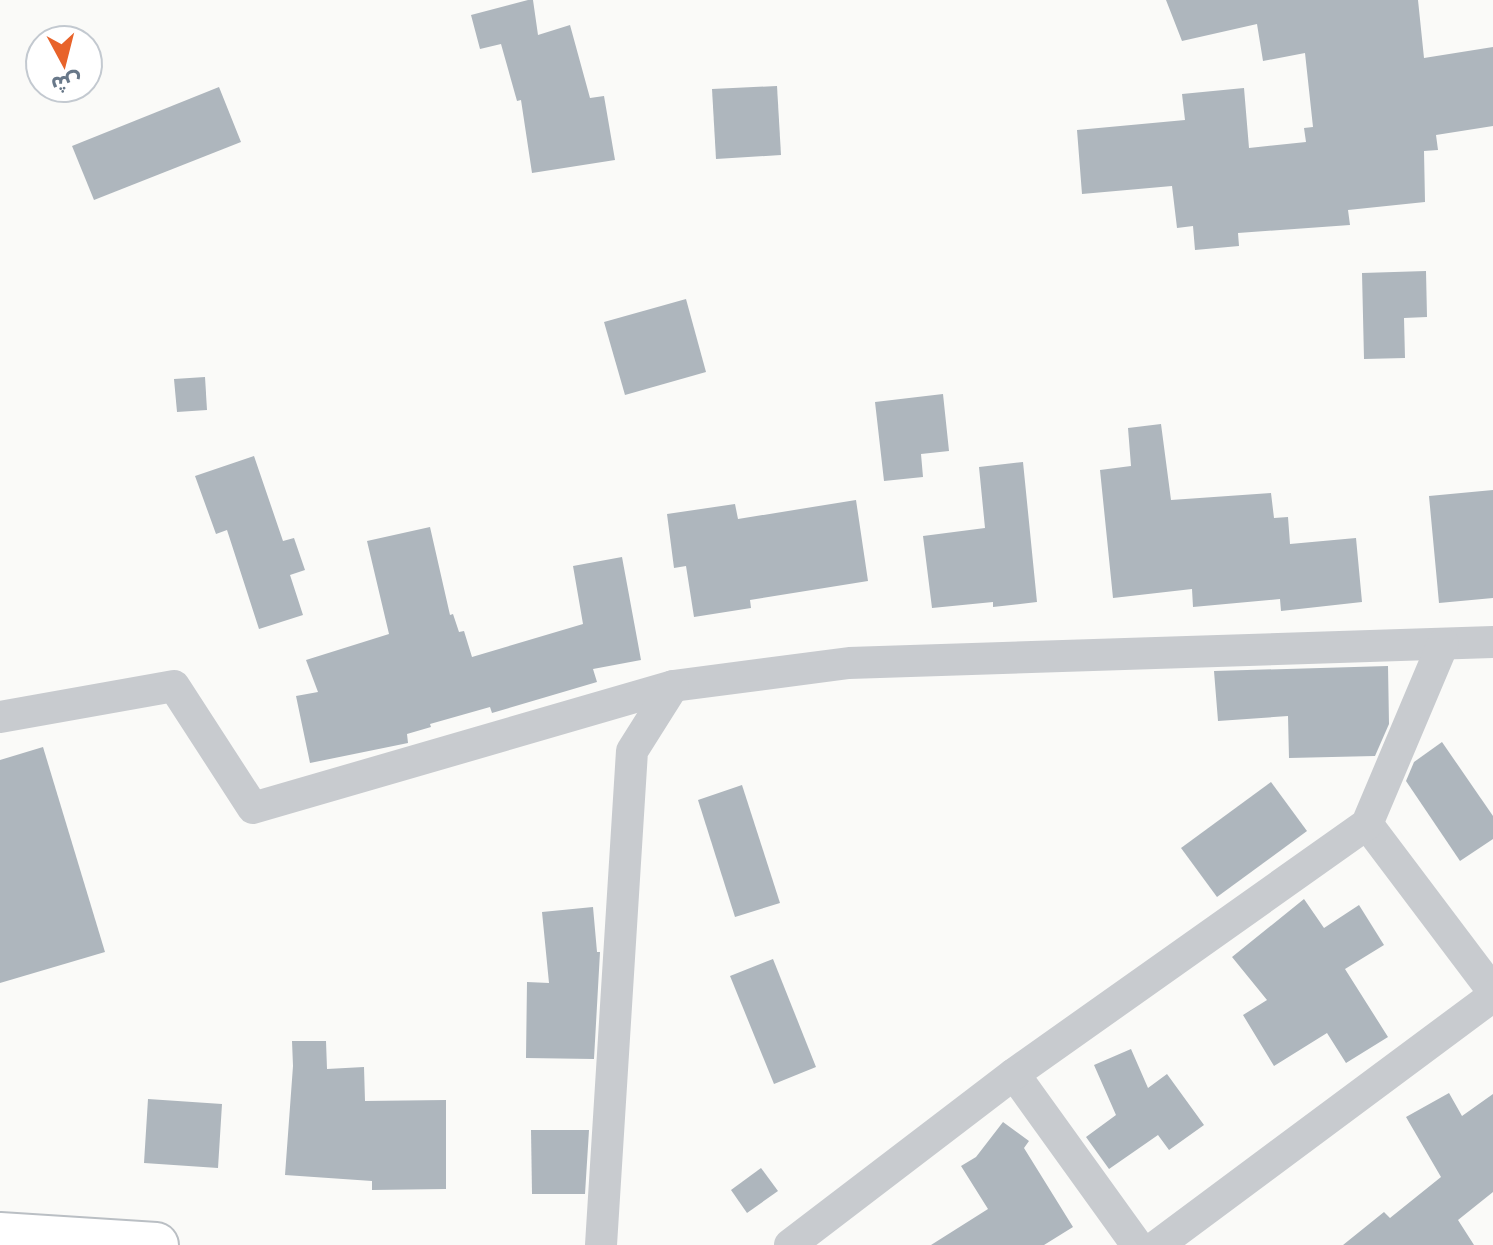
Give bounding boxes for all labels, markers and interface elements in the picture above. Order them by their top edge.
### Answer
north arrow [24,24,104,104]
text: ش [50,68,83,100]

